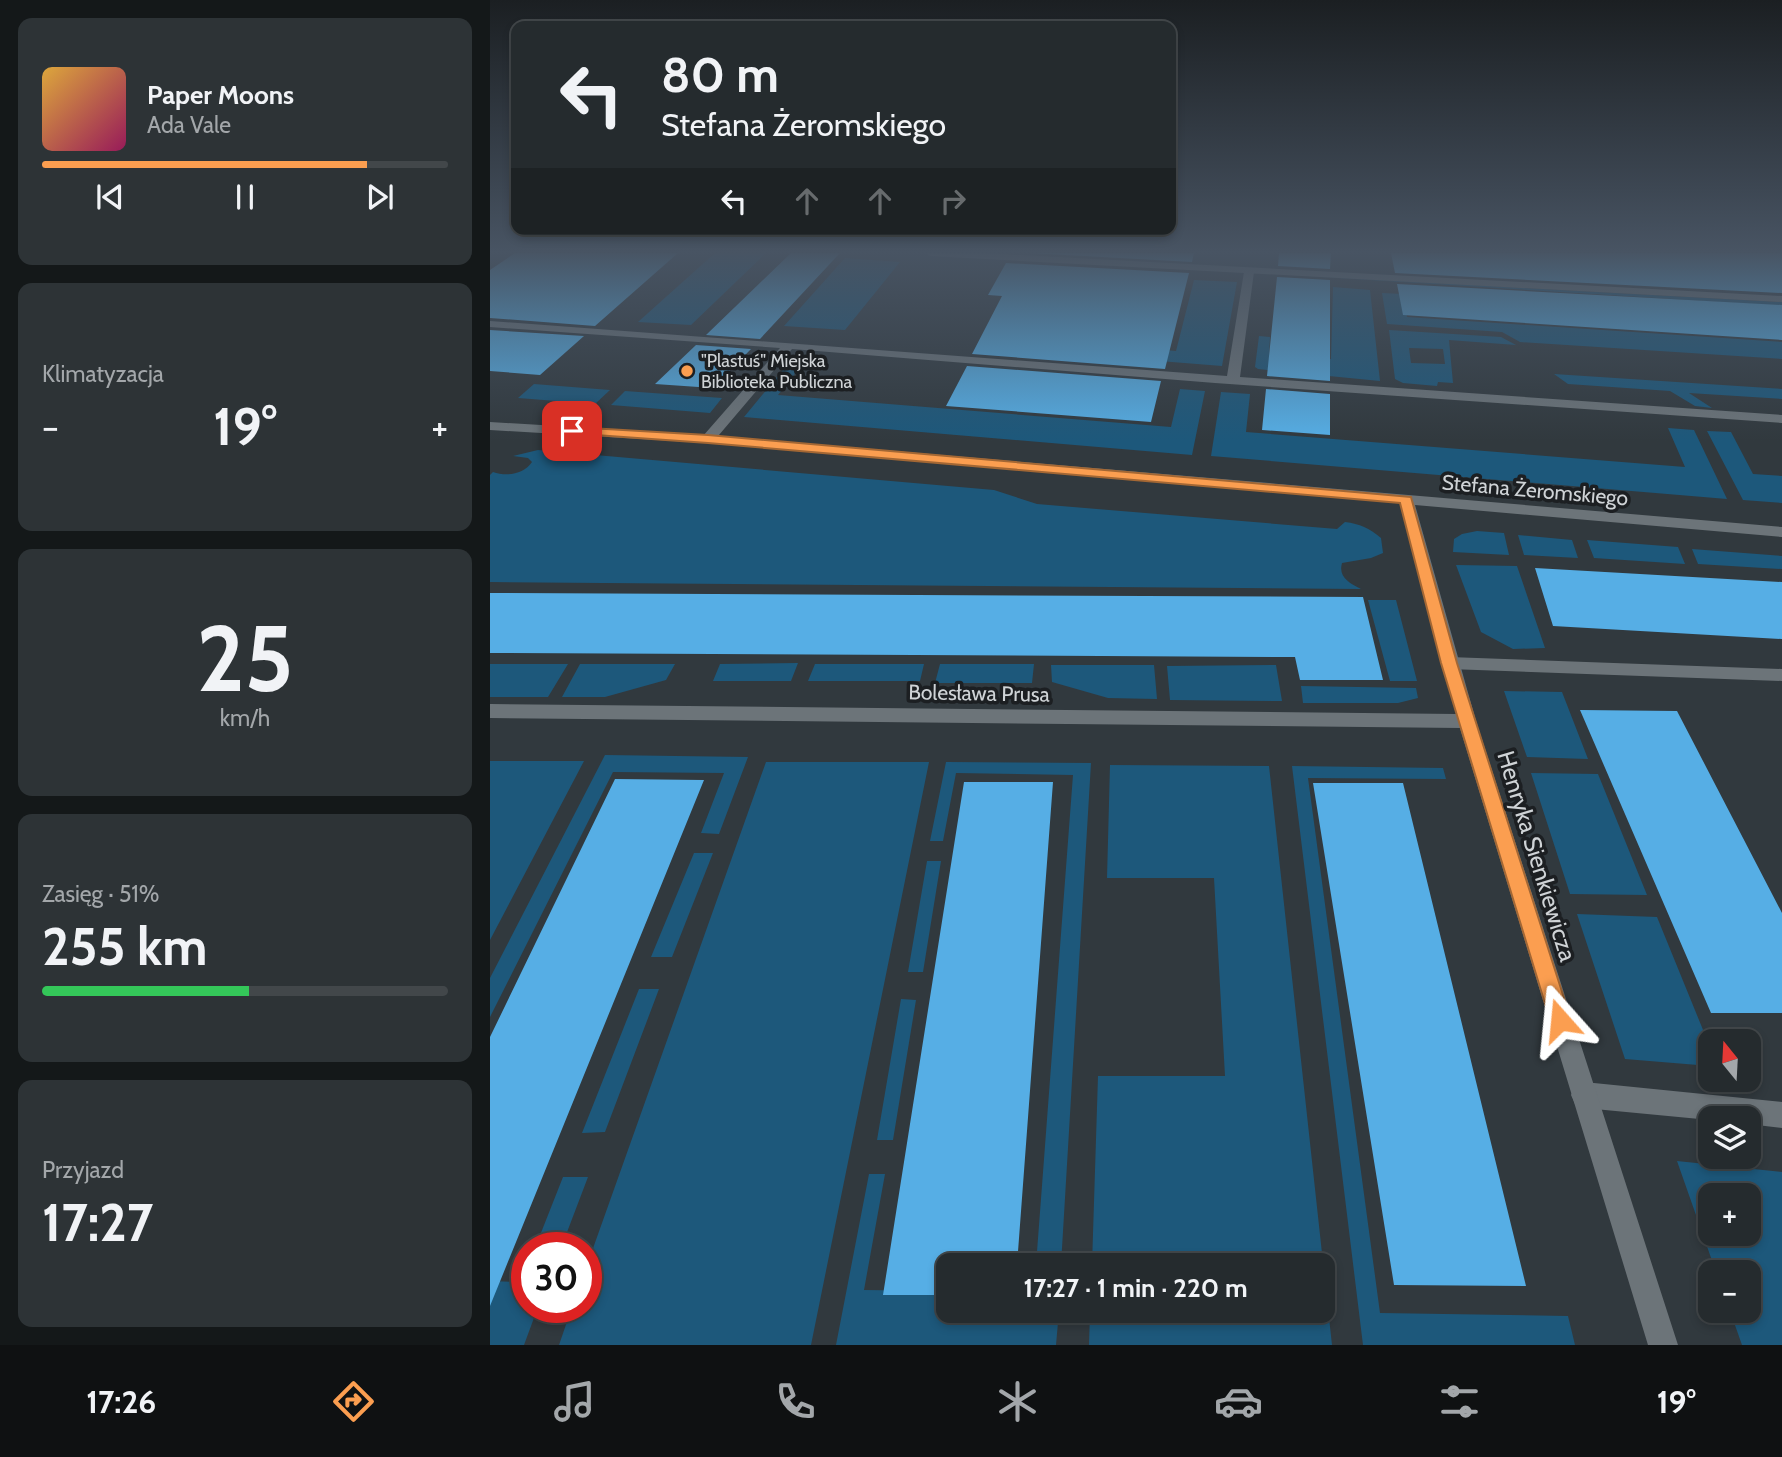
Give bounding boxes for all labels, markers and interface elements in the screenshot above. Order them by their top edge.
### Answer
text: 80 m [661,45,779,104]
icon: left [546,49,637,140]
text: Paper Moons [147,79,294,111]
text: Stefana Żeromskiego [661,105,946,144]
text: Ada Vale [147,111,231,139]
icon: previous [91,178,129,216]
icon: pause [226,178,264,216]
icon: next [361,178,399,216]
icon: left [715,182,753,220]
icon: ahead [788,182,826,220]
icon: ahead [861,182,899,220]
icon: right [934,182,972,220]
place label: "Plastuś" Miejska Biblioteka Publiczna [701,350,853,393]
text: Klimatyzacja [42,360,164,388]
marker: "Plastuś" Miejska Biblioteka Publiczna [679,363,695,379]
text: 19° [213,395,277,458]
pin [542,401,602,461]
text: − [42,403,59,450]
text: + [431,403,448,450]
icon: arrive [553,412,591,450]
street label: Stefana Żeromskiego [1441,469,1629,511]
text: 25 [196,603,294,714]
street label: Bolesława Prusa [908,679,1050,707]
text: km/h [220,704,270,732]
street label: Henryka Sienkiewicza [1491,747,1583,965]
text: Zasięg · 51% [42,880,160,908]
text: 255 km [42,915,207,978]
position arrow [1523,983,1597,1057]
north arrow [1698,1029,1760,1092]
map controls [1698,1029,1761,1323]
button: layers [1698,1106,1761,1169]
text: Przyjazd [42,1156,124,1184]
button: + [1698,1183,1761,1246]
text: 17:27 [42,1191,153,1254]
speed limit sign: 30 [511,1232,602,1323]
button: − [1698,1260,1761,1323]
text: 17:27 · 1 min · 220 m [1023,1272,1248,1304]
icon: directions [329,1377,378,1426]
icon: music [550,1377,599,1426]
icon: phone [771,1377,820,1426]
icon: climate [993,1377,1042,1426]
icon: car [1214,1377,1263,1426]
icon: filters [1435,1377,1484,1426]
text: 17:26 [86,1382,156,1421]
text: 19° [1657,1382,1696,1421]

